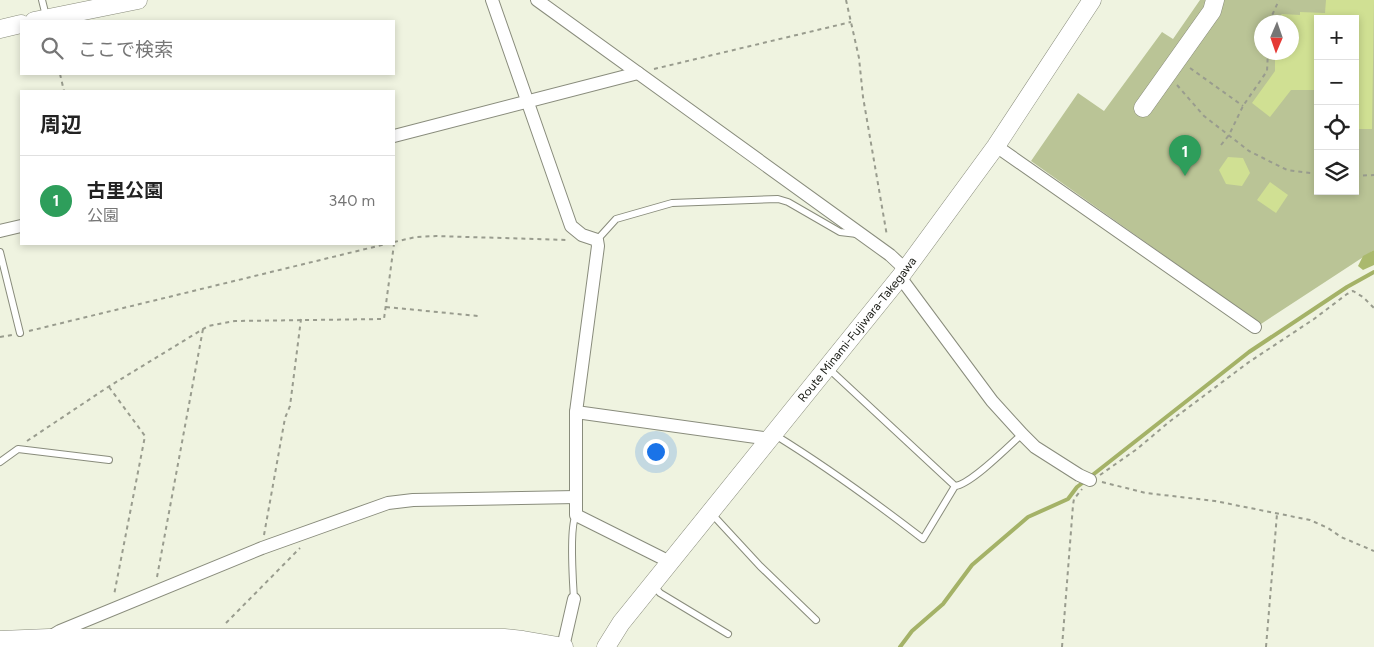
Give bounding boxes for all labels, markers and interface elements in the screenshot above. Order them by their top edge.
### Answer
north arrow [1254,15,1299,60]
map controls [1314,15,1359,195]
button: + [1314,15,1359,60]
search box [20,20,395,75]
icon: search [38,34,66,62]
text: ここで検索 [78,38,173,61]
button: − [1314,60,1359,105]
button: locate [1314,105,1359,150]
text: 周辺 [40,112,82,137]
pin: 1 [1169,135,1201,176]
button: layers [1314,150,1359,195]
text: 古里公園 [87,179,163,202]
text: 1 [53,191,59,210]
text: 340 m [329,191,375,210]
text: 公園 [87,206,119,225]
street label: Route Minami-Fujiwara-Takegawa [795,254,919,405]
your location [643,439,669,465]

